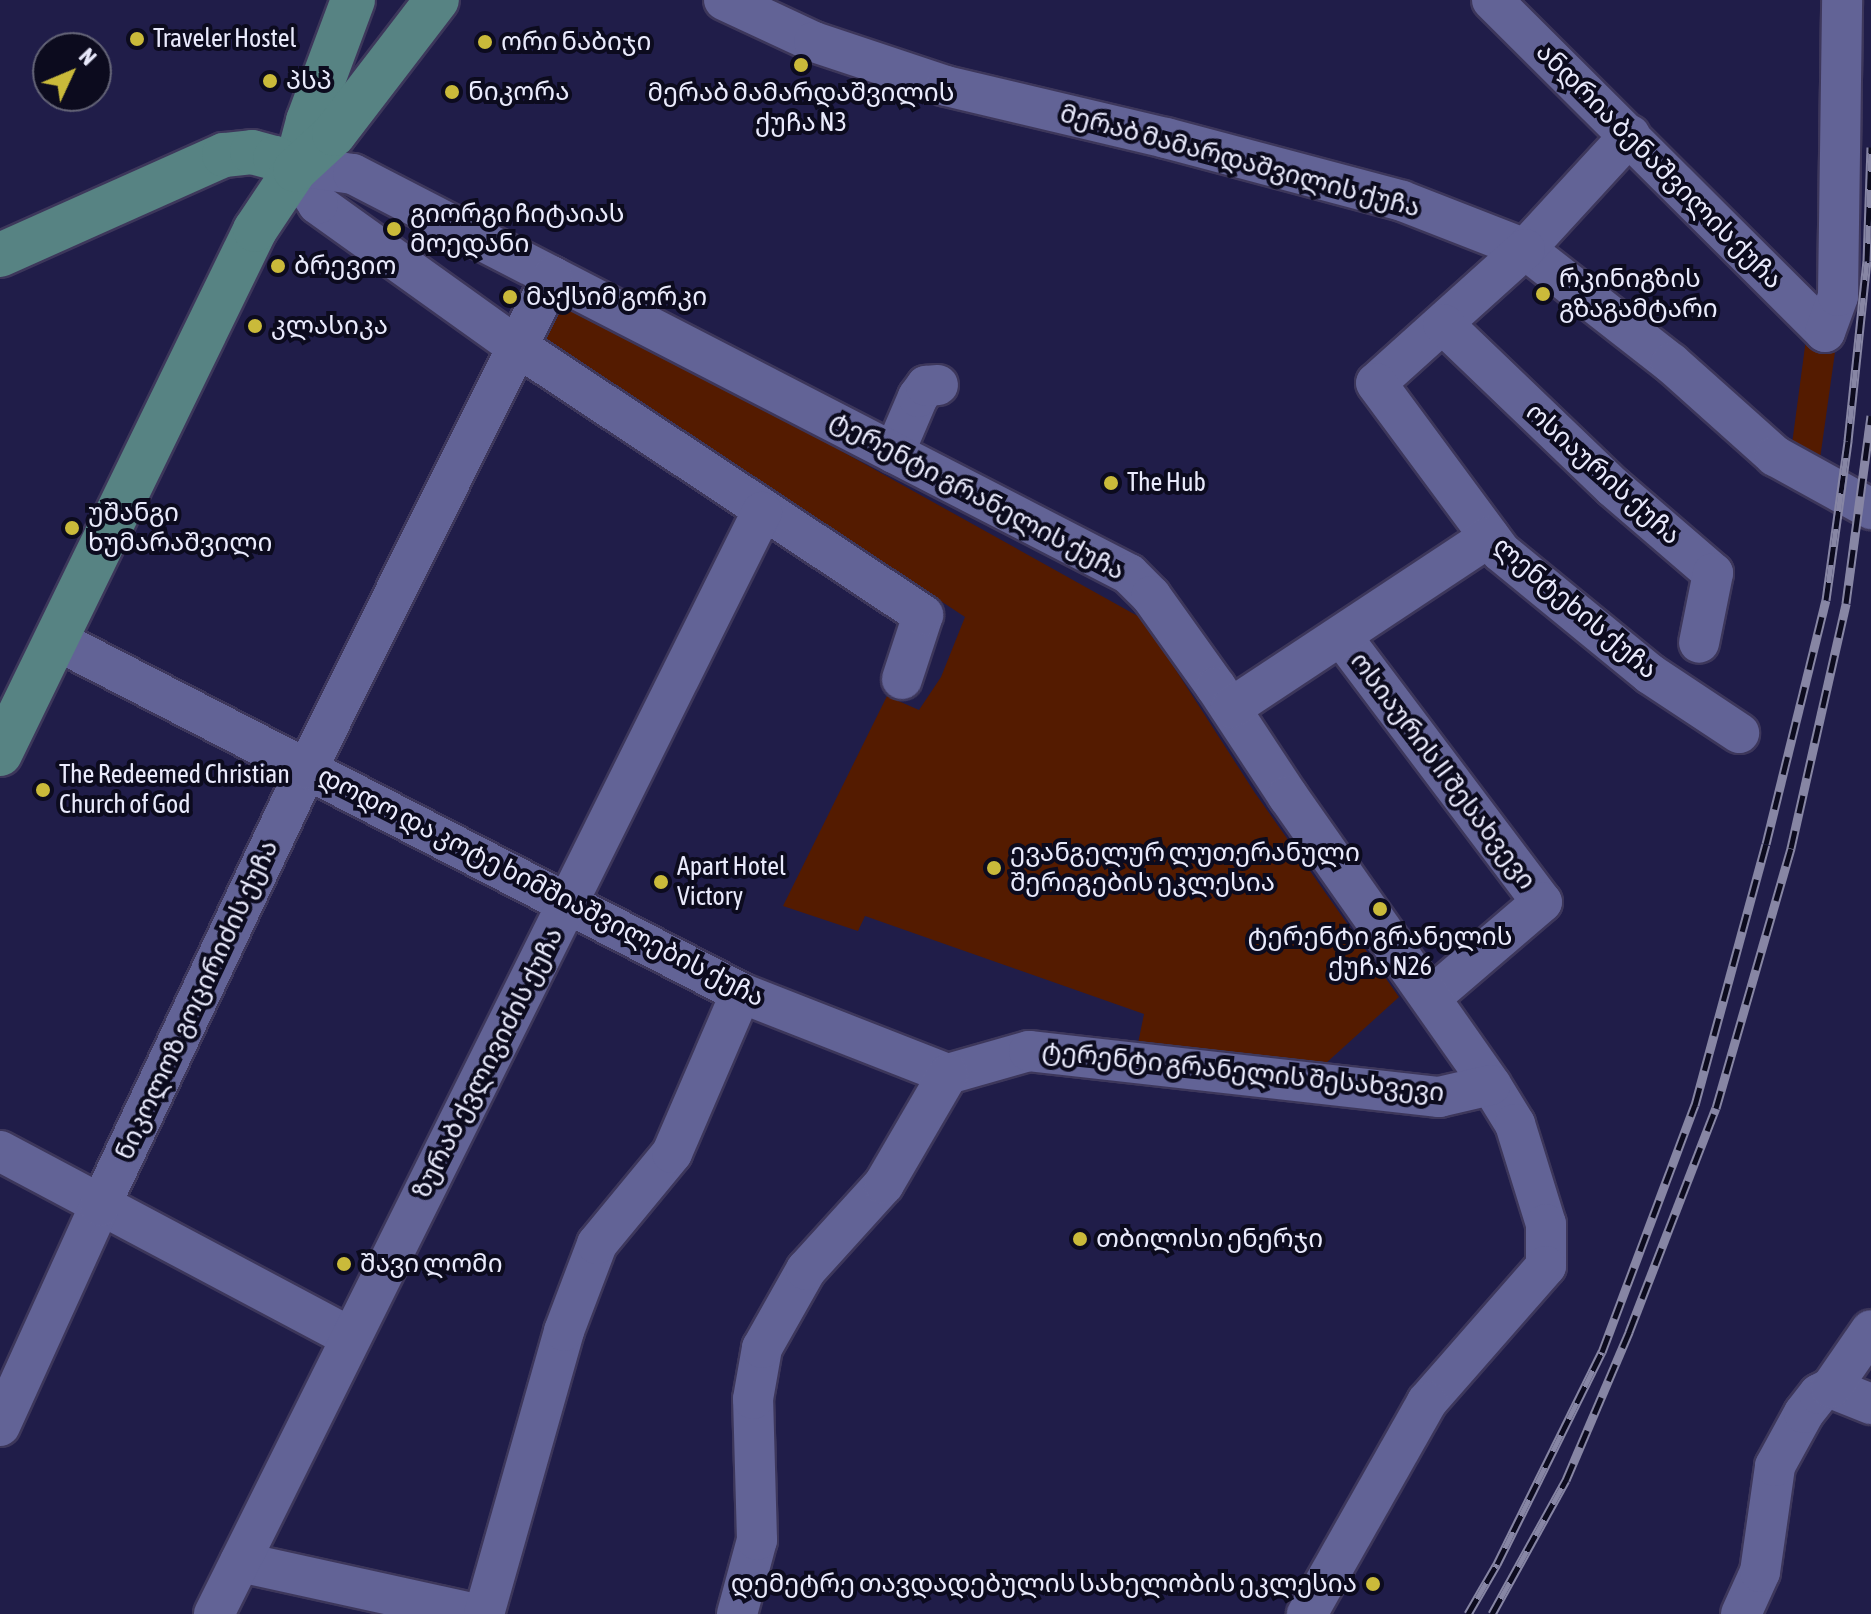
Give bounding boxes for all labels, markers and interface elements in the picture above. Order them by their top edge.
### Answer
place label: Traveler Hostel [153,23,296,55]
place label: ორი ნაბიჯი [501,26,651,58]
marker: Traveler Hostel [128,30,146,48]
north arrow [32,32,112,112]
marker: ორი ნაბიჯი [476,33,494,51]
street label: ანდრია ბენაშვილის ქუჩა [1529,36,1789,296]
text: N [74,43,102,70]
marker: მერაბ მამარდაშვილის ქუჩა N3 [792,56,810,74]
place label: პსპ [286,65,332,97]
marker: პსპ [261,72,279,90]
place label: ნიკორა [468,76,569,108]
place label: მერაბ მამარდაშვილის ქუჩა N3 [648,77,954,138]
marker: ნიკორა [443,83,461,101]
street label: მერაბ მამარდაშვილის ქუჩა [1057,98,1423,224]
place label: გიორგი ჩიტაიას მოედანი [410,198,624,260]
marker: გიორგი ჩიტაიას მოედანი [385,220,403,238]
place label: ბრევიო [294,250,396,282]
marker: ბრევიო [269,257,287,275]
place label: რკინიგზის გზაგამტარი [1559,263,1718,324]
place label: მაქსიმ გორკი [526,281,707,313]
marker: რკინიგზის გზაგამტარი [1534,285,1552,303]
marker: მაქსიმ გორკი [501,288,519,306]
place label: კლასიკა [271,310,388,342]
marker: კლასიკა [246,317,264,335]
street label: ოსიაურის ქუჩა [1519,397,1687,551]
street label: ტერენტი გრანელის ქუჩა [824,405,1130,587]
place label: The Hub [1127,467,1206,499]
marker: The Hub [1102,474,1120,492]
place label: უშანგი ხუმარაშვილი [88,497,273,558]
marker: უშანგი ხუმარაშვილი [63,519,81,537]
street label: ლენტეხის ქუჩა [1487,530,1663,686]
street label: ოსიაურის II შესახვევი [1344,646,1542,896]
place label: The Redeemed Christian Church of God [59,759,290,820]
street label: დოდო და კოტე ხიმშიაშვილების ქუჩა [313,760,769,1014]
marker: The Redeemed Christian Church of God [34,781,52,799]
street label: ნიკოლოზ გოცირიძის ქუჩა [109,835,285,1165]
place label: ევანგელურ ლუთერანული შერიგების ეკლესია [1010,837,1360,898]
place label: Apart Hotel Victory [677,851,786,912]
marker: ევანგელურ ლუთერანული შერიგების ეკლესია [985,859,1003,877]
marker: Apart Hotel Victory [652,873,670,891]
marker: ტერენტი გრანელის ქუჩა N26 [1371,900,1389,918]
place label: ტერენტი გრანელის ქუჩა N26 [1248,921,1512,982]
street label: ზურაბ ქვლივიძის ქუჩა [406,922,570,1204]
street label: ტერენტი გრანელის შესახვევი [1040,1035,1446,1109]
place label: თბილისი ენერჯი [1096,1223,1323,1255]
marker: თბილისი ენერჯი [1071,1230,1089,1248]
place label: შავი ლომი [360,1248,503,1280]
marker: შავი ლომი [335,1255,353,1273]
place label: დემეტრე თავდადებულის სახელობის ეკლესია [731,1568,1357,1600]
marker: დემეტრე თავდადებულის სახელობის ეკლესია [1364,1575,1382,1593]

